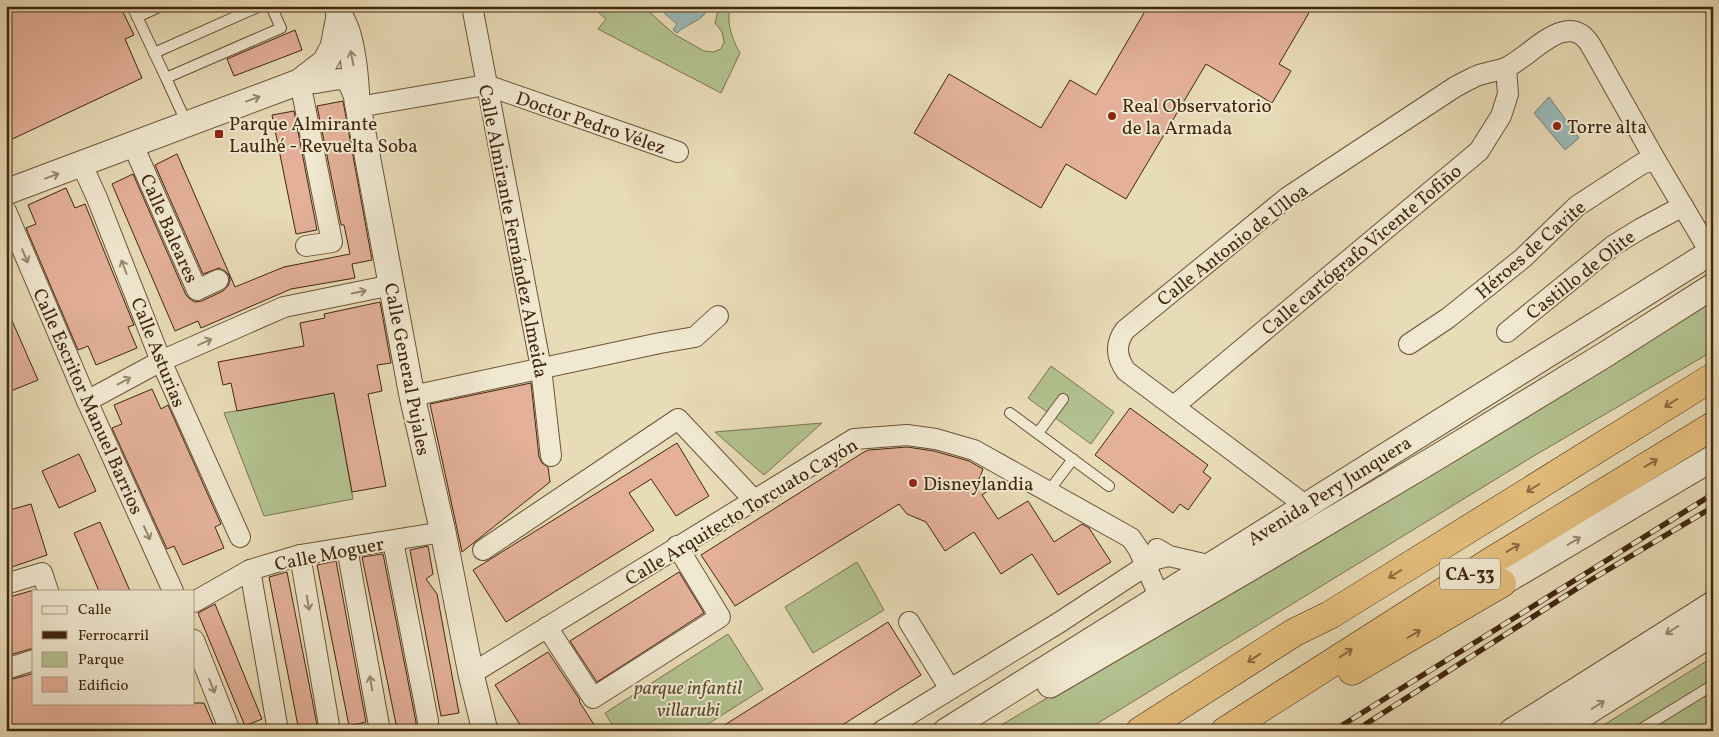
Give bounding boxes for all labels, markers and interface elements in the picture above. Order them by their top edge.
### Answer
one-way arrow [347,50,356,66]
street label: Calle Almirante Fernández Almeida [471,82,553,380]
street label: Doctor Pedro Vélez [512,86,669,162]
one-way arrow [245,94,260,103]
place label: Real Observatorio de la Armada [1122,94,1272,142]
marker: Real Observatorio de la Armada [1106,110,1118,122]
place label: Parque Almirante Laulhé - Revuelta Soba [229,112,418,160]
place label: Torre alta [1567,115,1647,141]
marker: Torre alta [1551,120,1563,132]
marker: Parque Almirante Laulhé - Revuelta Soba [213,128,225,140]
street label: Calle cartógrafo Vicente Tofiño [1257,159,1468,342]
street label: Calle Baleares [133,170,204,287]
one-way arrow [44,171,59,180]
street label: Calle Antonio de Ulloa [1152,178,1314,313]
street label: Héroes de Cavite [1471,195,1592,306]
street label: Castillo de Olite [1521,225,1641,326]
one-way arrow [21,248,31,263]
one-way arrow [119,260,128,275]
street label: Calle General Pujales [377,281,436,458]
street label: Calle Escritor Manuel Barrios [25,285,149,519]
one-way arrow [351,287,367,296]
street label: Calle Asturias [123,294,191,411]
one-way arrow [197,336,212,346]
one-way arrow [116,376,131,385]
one-way arrow [1665,398,1679,408]
street label: Avenida Pery Junquera [1243,431,1417,553]
street label: Calle Arquitecto Torcuato Cayón [621,433,863,593]
one-way arrow [1644,458,1658,468]
place label: Disneylandia [923,472,1034,498]
marker: Disneylandia [907,477,919,489]
one-way arrow [1527,484,1541,494]
one-way arrow [143,525,152,540]
street label: Calle Moguer [272,532,386,578]
one-way arrow [1567,535,1581,545]
one-way arrow [1505,542,1519,552]
road number: CA-33 [1440,558,1500,590]
one-way arrow [1389,570,1403,580]
legend [32,590,195,704]
one-way arrow [303,595,313,611]
text: Calle [78,600,111,621]
text: Ferrocarril [78,626,149,647]
one-way arrow [1665,626,1679,636]
one-way arrow [1406,629,1421,639]
one-way arrow [1338,648,1352,658]
text: Parque [78,650,124,671]
one-way arrow [1247,653,1261,663]
one-way arrow [366,675,376,691]
text: Edificio [78,676,129,697]
park label: parque infantil villarubi [634,676,742,724]
one-way arrow [208,678,217,693]
one-way arrow [1591,699,1605,709]

